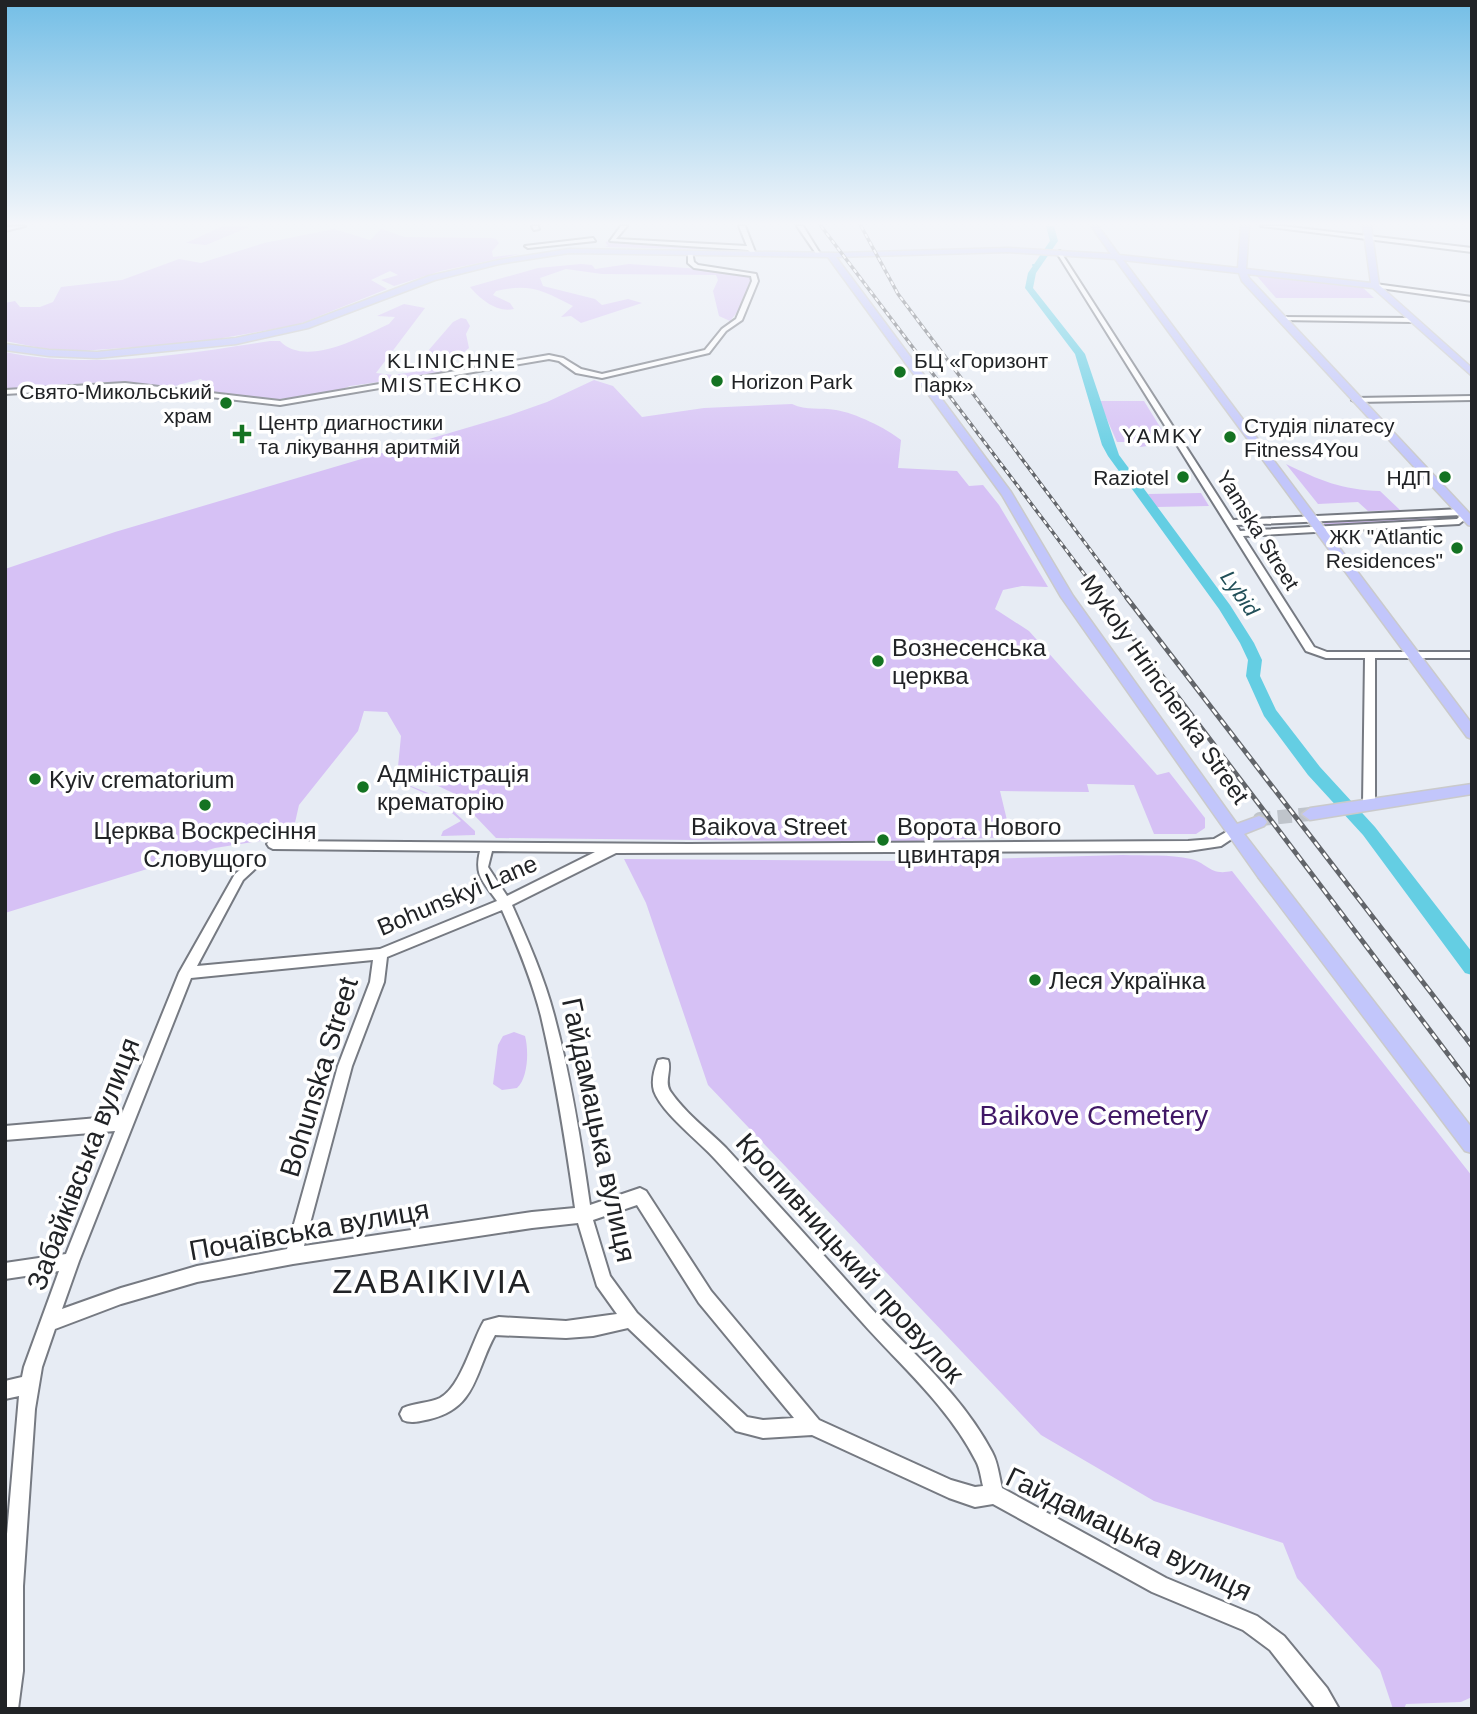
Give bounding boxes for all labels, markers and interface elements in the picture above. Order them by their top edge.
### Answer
district label: KLINICHNE MISTECHKO [381,349,523,396]
place label: БЦ «Горизонт Парк» [914,349,1049,396]
marker: БЦ «Горизонт Парк» [892,364,908,380]
place label: Horizon Park [731,370,853,393]
marker: Horizon Park [709,373,725,389]
place label: Свято-Микольський храм [19,380,212,427]
marker: Свято-Микольський храм [218,395,234,411]
place label: Центр диагностики та лікування аритмій [258,411,460,458]
place label: Студія пілатесу Fitness4You [1244,414,1395,461]
marker: Центр диагностики та лікування аритмій [232,424,252,444]
district label: YAMKY [1122,424,1204,447]
marker: Студія пілатесу Fitness4You [1222,429,1238,445]
place label: Raziotel [1093,466,1169,489]
street label: Yamska Street [1212,466,1304,594]
place label: НДП [1387,466,1431,489]
marker: Raziotel [1175,469,1191,485]
marker: НДП [1437,469,1453,485]
place label: ЖК "Atlantic Residences" [1326,525,1443,572]
marker: ЖК "Atlantic Residences" [1449,540,1465,556]
water label: Lybid [1216,566,1264,621]
street label: Mykoly Hrinchenka Street [1076,569,1255,809]
place label: Вознесенська церква [892,634,1047,689]
marker: Вознесенська церква [870,653,886,669]
place label: Адміністрація крематорію [377,760,529,815]
place label: Kyiv crematorium [49,766,234,793]
marker: Kyiv crematorium [27,771,43,787]
marker: Адміністрація крематорію [355,779,371,795]
marker: Церква Воскресіння Словущого [197,797,213,813]
street label: Baikova Street [691,813,847,840]
place label: Ворота Нового цвинтаря [897,813,1061,868]
place label: Церква Воскресіння Словущого [94,817,316,872]
marker: Ворота Нового цвинтаря [875,832,891,848]
street label: Bohunskyi Lane [373,849,541,941]
place label: Леся Українка [1049,967,1206,994]
marker: Леся Українка [1027,972,1043,988]
street label: Bohunska Street [274,973,364,1181]
street label: Гайдамацька вулиця [556,995,642,1265]
street label: Забайківська вулиця [21,1033,145,1295]
park label: Baikove Cemetery [980,1100,1208,1131]
street label: Кропивницький провулок [730,1127,971,1390]
street label: Почаївська вулиця [187,1194,431,1266]
district label: ZABAIKIVIA [332,1263,532,1300]
street label: Гайдамацька вулиця [1001,1461,1257,1607]

